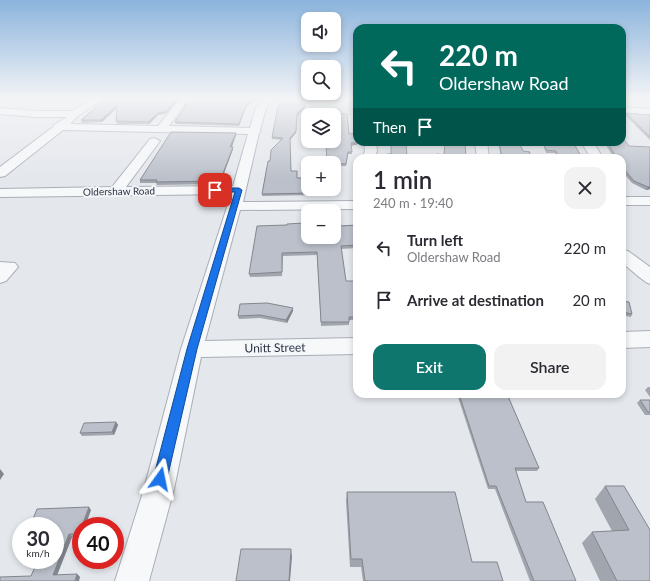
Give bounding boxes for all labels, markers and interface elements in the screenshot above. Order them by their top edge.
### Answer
map controls [301,12,341,244]
button: sound [301,12,341,52]
text: 220 m [439,38,518,72]
icon: left [373,40,425,92]
button: search [301,60,341,100]
text: Oldershaw Road [439,72,569,94]
button: layers [301,108,341,148]
icon: arrive [414,116,436,138]
text: Then [373,118,406,136]
button: + [301,156,341,196]
text: 1 min [373,165,432,194]
button: close [564,167,606,209]
pin [198,173,232,207]
icon: arrive [204,179,226,201]
street label: Oldershaw Road [83,184,155,198]
text: 240 m · 19:40 [373,195,453,211]
button: − [301,204,341,244]
text: Turn left [407,231,463,249]
icon: left [373,237,395,259]
text: 220 m [564,239,606,257]
text: Oldershaw Road [407,249,501,265]
icon: arrive [373,289,395,311]
text: Arrive at destination [407,291,544,309]
text: 20 m [572,291,606,309]
street label: Unitt Street [244,339,306,356]
button: Exit [373,344,486,390]
button: Share [494,344,606,390]
position arrow [139,458,181,500]
speed limit sign: 40 [72,517,124,569]
text: 30 [26,526,50,550]
text: km/h [26,547,50,559]

